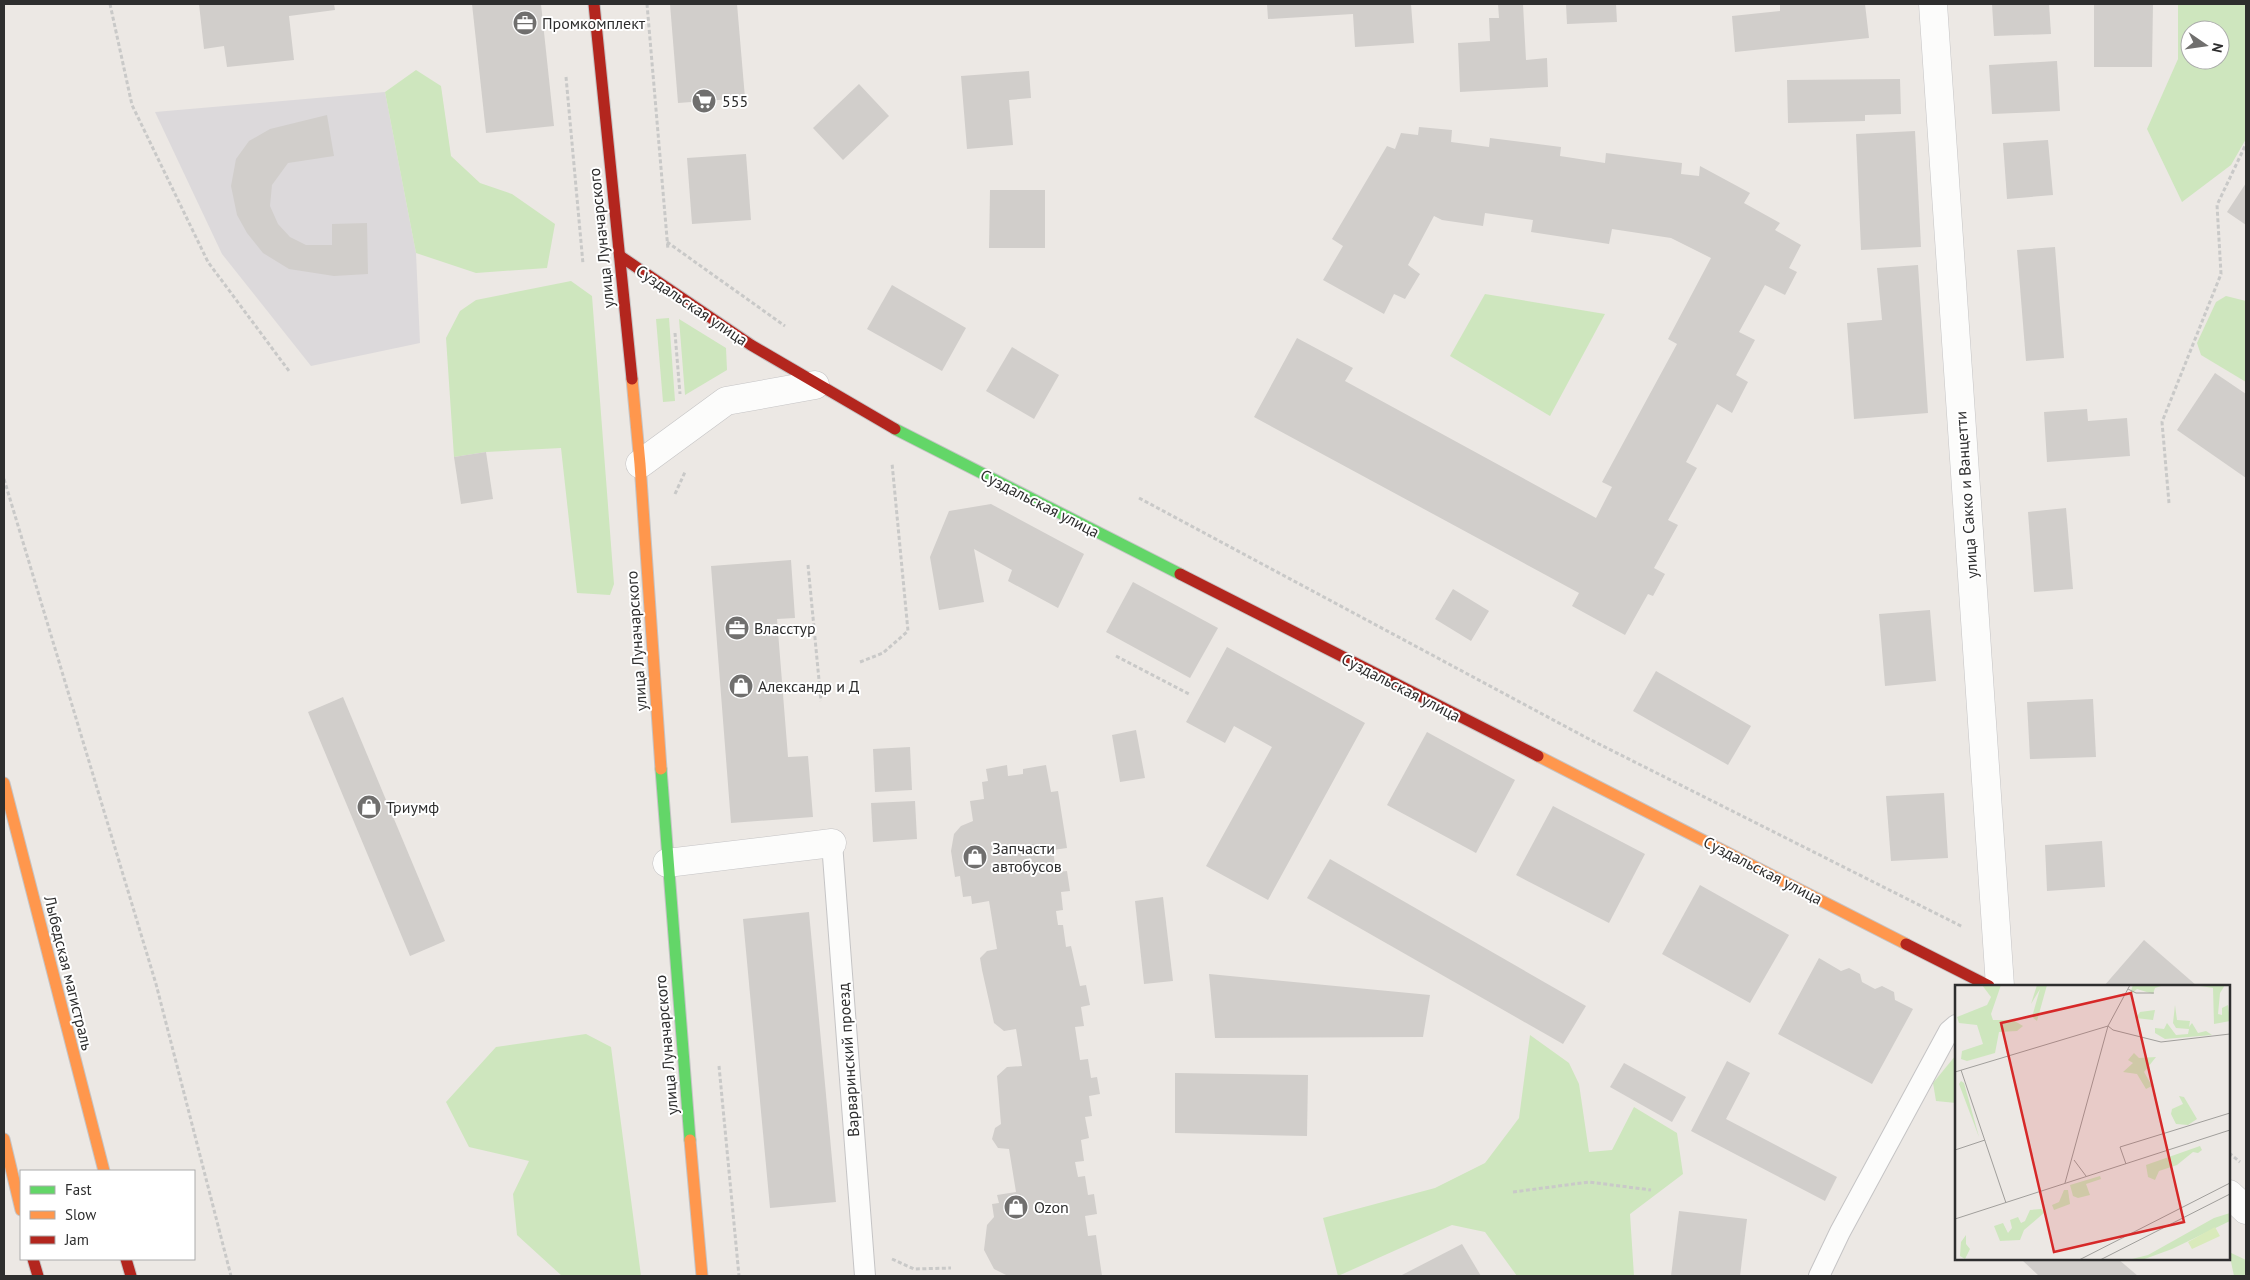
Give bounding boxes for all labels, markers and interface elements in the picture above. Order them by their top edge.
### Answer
office icon: Промкомплект [512,10,538,36]
place label: Промкомплект [542,13,646,33]
north arrow [2180,20,2230,70]
text: N [2208,41,2227,54]
supermarket icon: 555 [691,88,717,114]
place label: 555 [722,91,748,111]
street label: улица Луначарского [584,167,618,309]
street label: Суздальская улица [632,260,752,350]
street label: улица Сакко и Ванцетти [1950,411,1982,579]
street label: Суздальская улица [977,464,1103,542]
street label: улица Луначарского [621,570,651,712]
office icon: Власстур [724,615,750,641]
place label: Власстур [754,618,816,638]
street label: Суздальская улица [1338,648,1464,726]
shop icon: Александр и Д [728,673,754,699]
place label: Александр и Д [758,676,860,696]
shop icon: Триумф [356,794,382,820]
place label: Триумф [386,797,439,817]
street label: Суздальская улица [1700,831,1826,909]
place label: Запчасти автобусов [992,838,1062,876]
shop icon: Запчасти автобусов [962,844,988,870]
street label: Лыбедская магистраль [40,893,98,1052]
street label: улица Луначарского [650,974,682,1116]
street label: Варваринский проезд [833,982,863,1138]
inset map [1955,985,2230,1260]
legend [20,1170,195,1260]
text: Fast [65,1180,92,1199]
shop icon: Ozon [1003,1194,1029,1220]
place label: Ozon [1034,1197,1069,1217]
text: Slow [65,1205,96,1224]
text: Jam [64,1230,89,1249]

